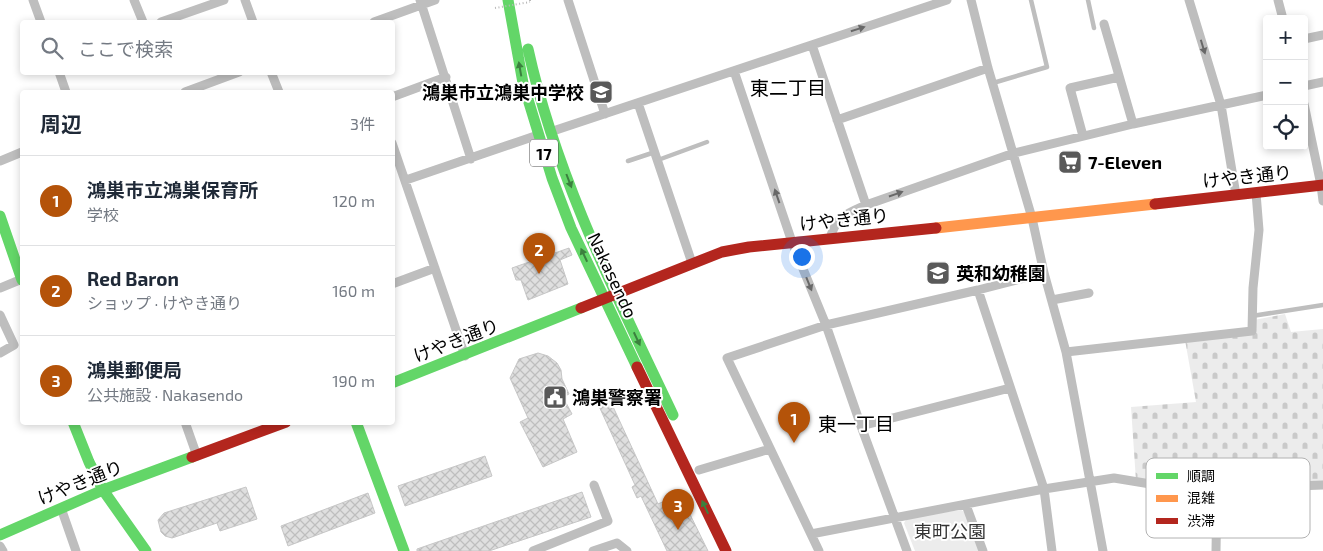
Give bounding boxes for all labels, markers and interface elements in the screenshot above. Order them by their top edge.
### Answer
map controls [1263,15,1308,150]
button: + [1263,15,1308,60]
search box [20,20,395,75]
one-way arrow [851,25,866,33]
icon: search [38,34,66,62]
text: ここで検索 [78,37,173,60]
one-way arrow [1200,39,1208,54]
one-way arrow [516,60,524,76]
button: − [1263,60,1308,105]
district label: 東二丁目 [750,76,826,99]
school or university icon: 鴻巣市立鴻巣中学校 [588,79,614,105]
place label: 鴻巣市立鴻巣中学校 [422,81,584,103]
button: locate [1263,105,1308,150]
text: 周辺 [40,111,82,136]
text: 3件 [350,114,375,133]
road number: 17 [530,140,558,167]
supermarket icon: 7-Eleven [1057,149,1083,175]
place label: 7-Eleven [1088,151,1162,173]
street label: けやき通り [1201,160,1293,192]
one-way arrow [566,174,573,189]
text: 鴻巣市立鴻巣保育所 [87,178,258,201]
one-way arrow [772,188,780,203]
one-way arrow [889,190,904,198]
text: 1 [53,191,59,210]
text: 120 m [332,191,375,210]
street label: けやき通り [798,203,890,235]
text: 学校 [87,205,119,224]
street label: Nakasendo [584,229,642,321]
pin: 2 [523,233,555,274]
your location [789,244,815,270]
one-way arrow [579,248,587,262]
school or university icon: 英和幼稚園 [925,260,951,286]
place label: 英和幼稚園 [956,262,1046,284]
text: Red Baron [87,267,179,290]
one-way arrow [806,276,814,291]
text: 2 [51,281,61,300]
text: 160 m [332,281,375,300]
text: ショップ · けやき通り [87,293,242,312]
street label: けやき通り [410,314,502,366]
one-way arrow [633,331,641,346]
text: 鴻巣郵便局 [87,358,182,381]
text: 3 [51,371,61,390]
text: 190 m [332,371,375,390]
public building icon: 鴻巣警察署 [542,384,568,410]
text: 公共施設 · Nakasendo [87,385,243,404]
place label: 鴻巣警察署 [572,386,662,408]
pin: 1 [778,402,810,443]
district label: 東一丁目 [818,412,894,435]
street label: けやき通り [34,455,126,509]
legend [1146,458,1310,538]
text: 順調 [1187,467,1215,484]
pin: 3 [662,489,694,530]
text: 混雑 [1187,489,1215,506]
one-way arrow [701,500,709,514]
text: 渋滞 [1187,512,1215,529]
park label: 東町公園 [914,520,986,542]

